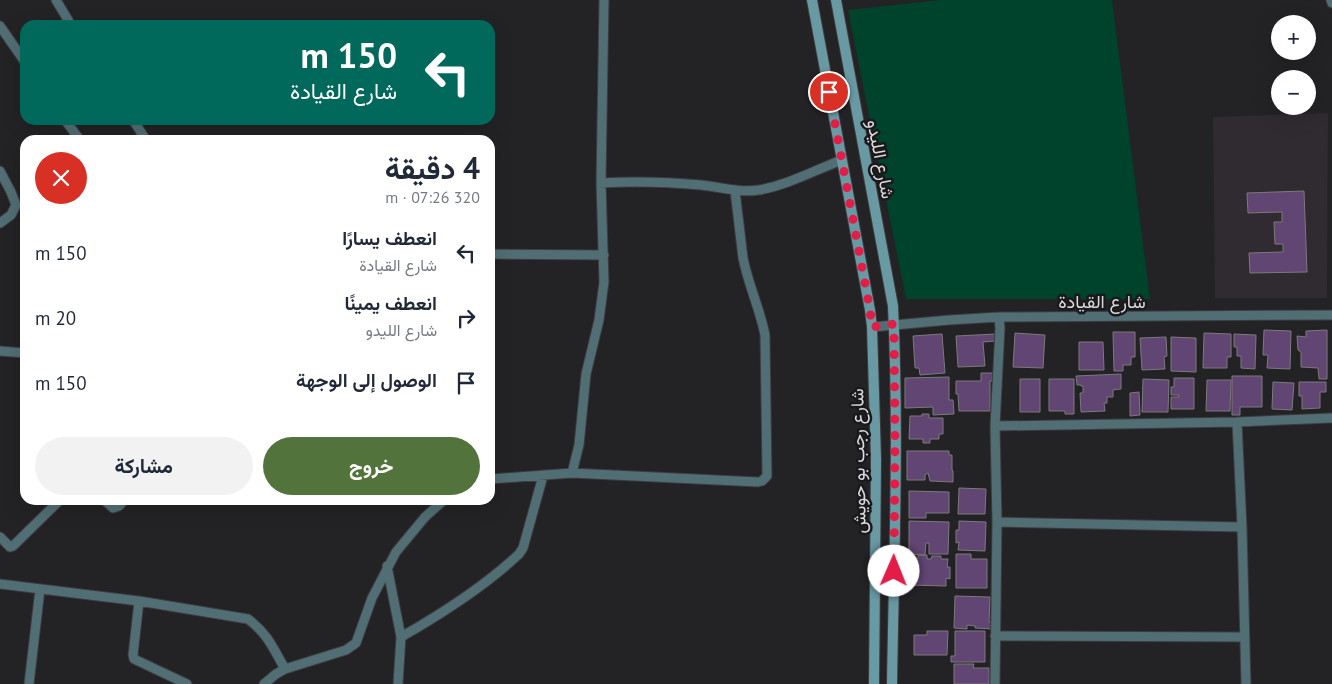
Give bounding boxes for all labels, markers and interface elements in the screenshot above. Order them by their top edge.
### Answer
map controls [1271,15,1316,115]
button: + [1271,15,1316,60]
text: 150 m [300,32,397,78]
icon: left [415,40,480,105]
button: − [1271,70,1316,115]
pin [808,71,850,113]
text: شارع القيادة [290,77,397,105]
icon: arrive [815,78,843,106]
street label: شارع الليدو [861,117,900,201]
text: 4 دقيقة [385,148,480,187]
button: close [35,152,87,204]
text: 320 m · 07:26 [385,187,480,207]
text: انعطف يسارًا [342,226,437,250]
icon: left [452,239,480,267]
text: 150 m [35,241,87,265]
text: شارع القيادة [359,255,437,275]
street label: شارع القيادة [1058,290,1146,314]
text: انعطف يمينًا [345,291,437,315]
icon: right [452,304,480,332]
text: 20 m [35,306,76,330]
text: شارع الليدو [366,320,437,340]
text: الوصول إلى الوجهة [296,368,437,392]
icon: arrive [452,369,480,397]
text: 150 m [35,371,87,395]
street label: شارع رجب بو حويش [845,388,872,534]
button: مشاركة [35,437,253,495]
button: خروج [263,437,480,495]
position arrow [867,544,919,596]

